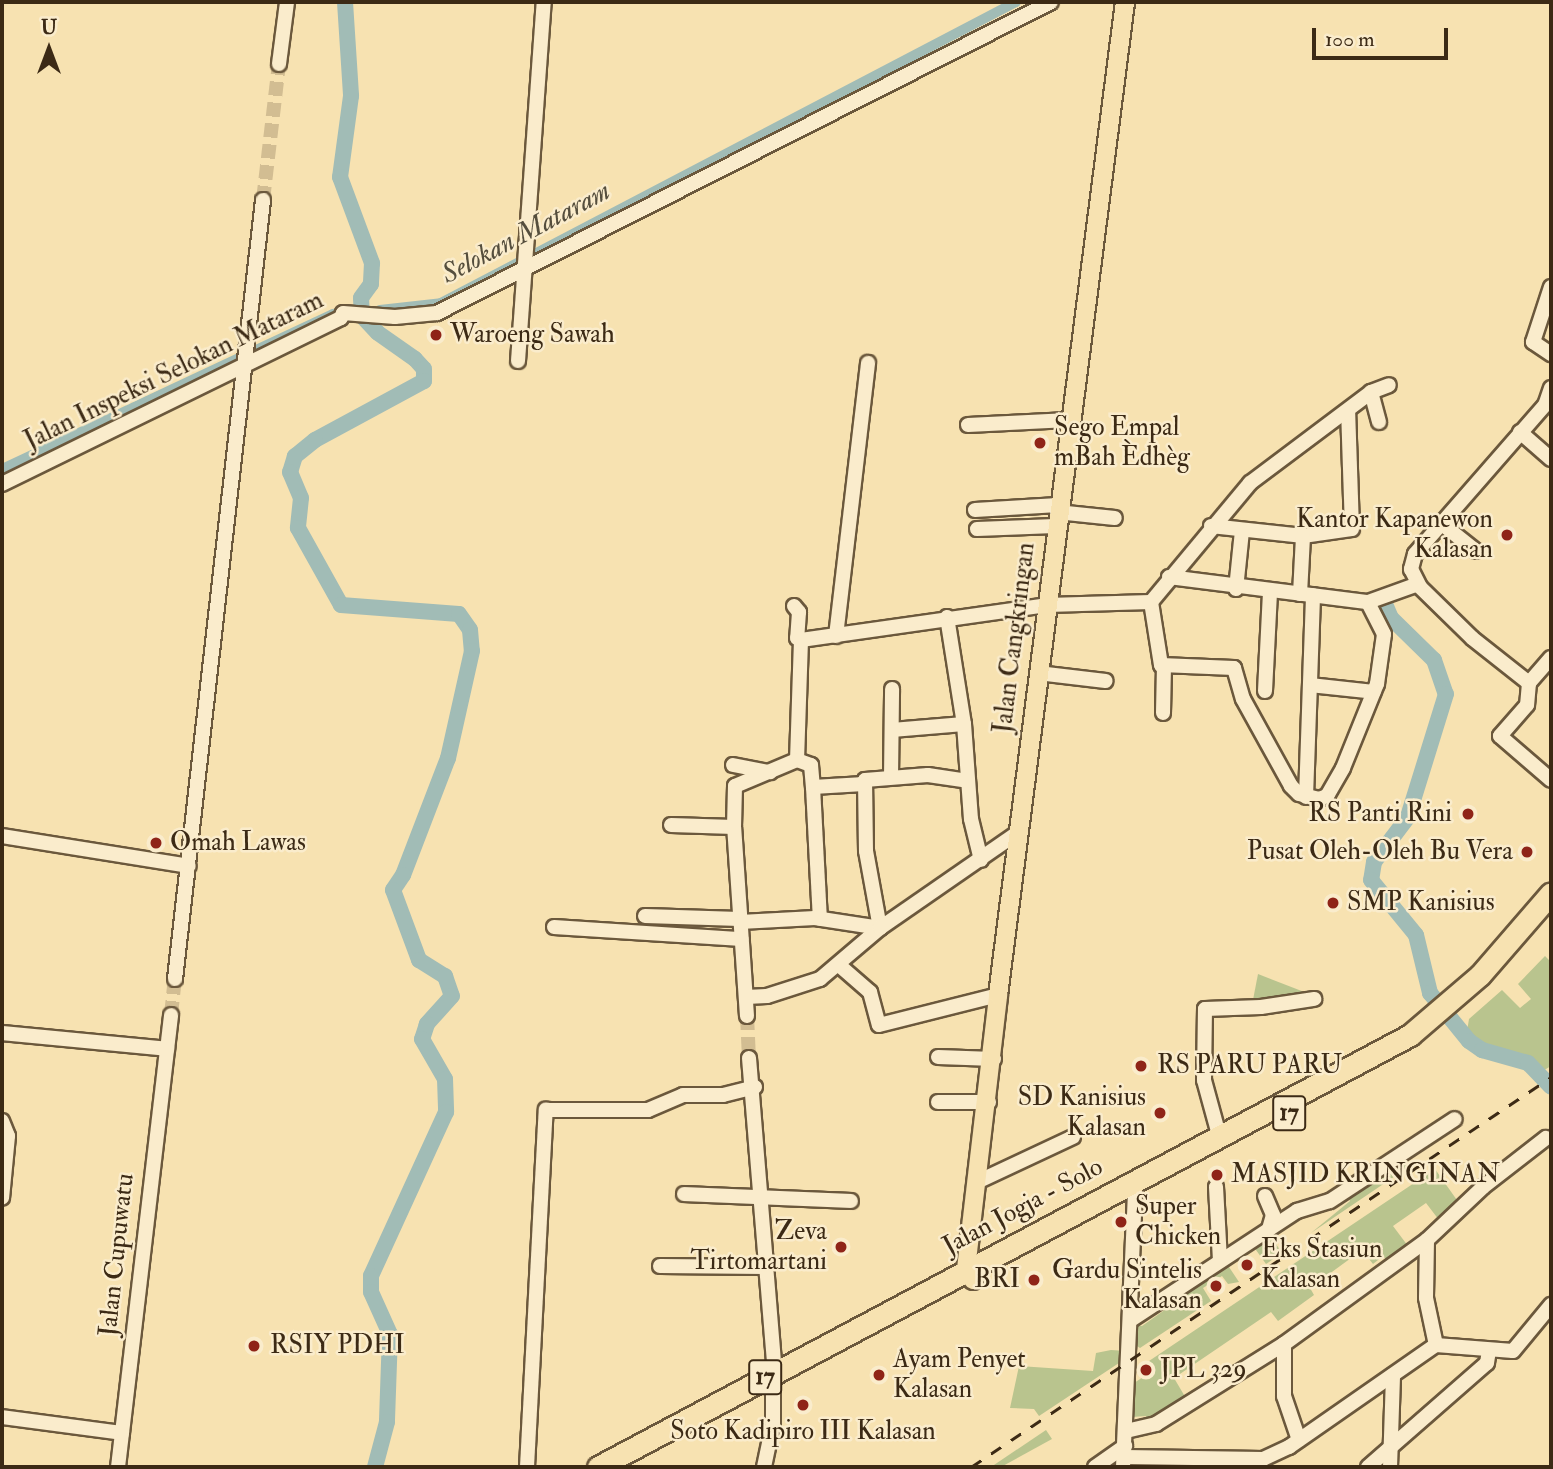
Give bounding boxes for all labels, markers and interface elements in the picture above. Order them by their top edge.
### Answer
north arrow [14,14,84,84]
scale bar [1315,14,1452,58]
text: U [41,16,57,40]
text: 100 m [1325,26,1375,53]
water label: Selokan Mataram [436,174,616,292]
street label: Jalan Inspeksi Selokan Mataram [19,285,329,457]
place label: Waroeng Sawah [450,319,615,351]
marker: Waroeng Sawah [428,327,444,343]
place label: Sego Empal mBah Èdhèg [1054,412,1190,474]
marker: Sego Empal mBah Èdhèg [1032,435,1048,451]
place label: Kantor Kapanewon Kalasan [1296,504,1493,566]
marker: Kantor Kapanewon Kalasan [1499,527,1515,543]
street label: Jalan Cangkringan [988,541,1042,735]
place label: RS Panti Rini [1308,798,1452,830]
marker: RS Panti Rini [1458,804,1478,824]
place label: Omah Lawas [170,827,306,859]
marker: Omah Lawas [148,835,164,851]
place label: Pusat Oleh-Oleh Bu Vera [1247,836,1513,868]
marker: Pusat Oleh-Oleh Bu Vera [1519,844,1535,860]
place label: SMP Kanisius [1347,887,1495,919]
marker: SMP Kanisius [1325,895,1341,911]
place label: RS PARU PARU [1157,1050,1342,1082]
marker: RS PARU PARU [1131,1056,1151,1076]
place label: SD Kanisius Kalasan [1018,1082,1146,1144]
road number: 17 [1272,1092,1306,1134]
marker: SD Kanisius Kalasan [1152,1105,1168,1121]
street label: Jalan Jogja - Solo [938,1152,1108,1262]
place label: MASJID KRINGINAN [1231,1159,1500,1191]
marker: MASJID KRINGINAN [1209,1167,1225,1183]
street label: Jalan Cupuwatu [93,1172,141,1338]
place label: Super Chicken [1135,1191,1221,1252]
marker: Super Chicken [1113,1214,1129,1230]
place label: Zeva Tirtomartani [691,1216,827,1278]
place label: Eks Stasiun Kalasan [1261,1234,1382,1296]
marker: Zeva Tirtomartani [833,1239,849,1255]
place label: Gardu Sintelis Kalasan [1052,1255,1202,1316]
marker: Eks Stasiun Kalasan [1239,1257,1255,1273]
place label: BRI [974,1264,1020,1296]
marker: BRI [1026,1272,1042,1288]
marker: Gardu Sintelis Kalasan [1208,1278,1224,1294]
place label: RSIY PDHI [270,1330,405,1362]
marker: RSIY PDHI [244,1336,264,1356]
place label: Ayam Penyet Kalasan [893,1344,1026,1406]
place label: JPL 329 [1160,1354,1247,1386]
road number: 17 [748,1357,782,1398]
marker: JPL 329 [1138,1362,1154,1378]
marker: Ayam Penyet Kalasan [871,1367,887,1383]
marker: Soto Kadipiro III Kalasan [795,1397,811,1413]
place label: Soto Kadipiro III Kalasan [670,1416,936,1448]

